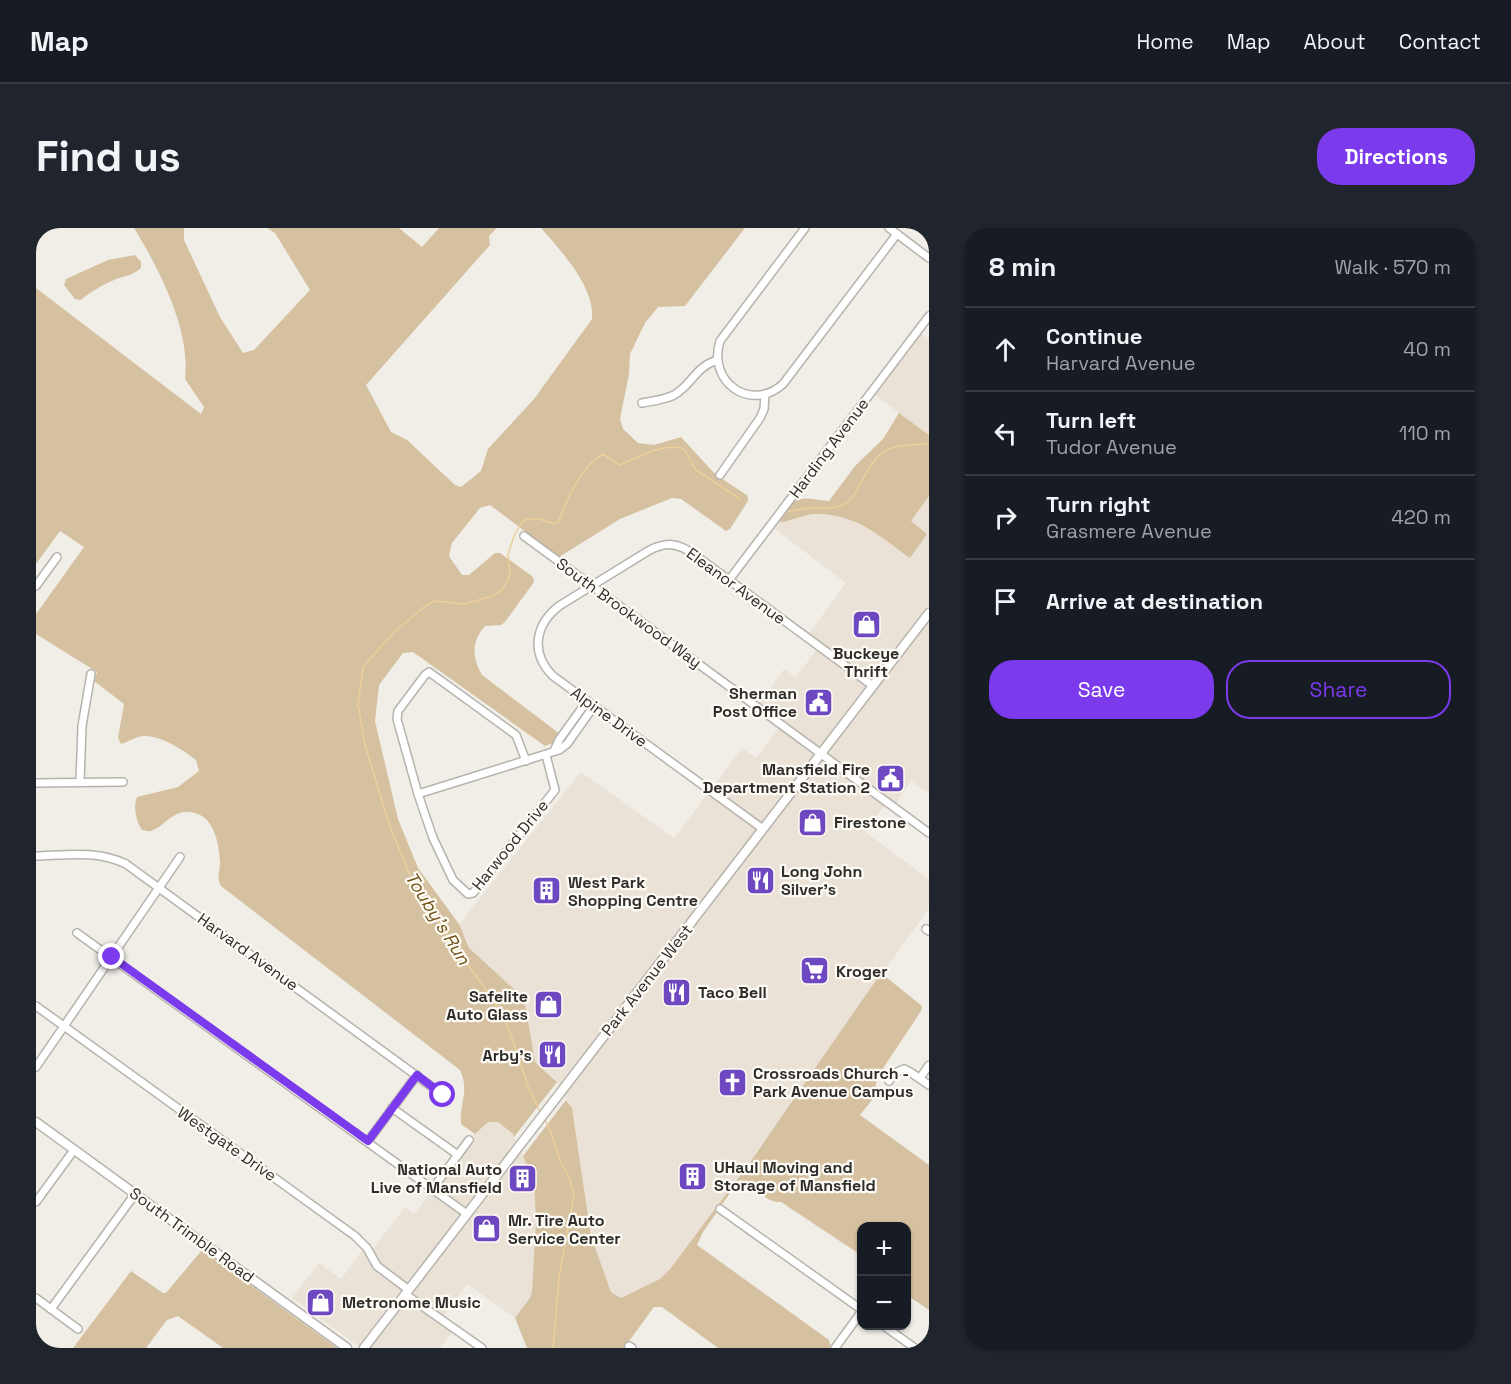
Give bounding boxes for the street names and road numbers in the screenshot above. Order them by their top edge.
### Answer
street label: Harding Avenue [784,394,874,502]
street label: Eleanor Avenue [682,543,790,629]
street label: South Brookwood Way [552,553,706,673]
street label: Alpine Drive [566,682,652,752]
street label: Harwood Drive [467,795,553,895]
street label: Harvard Avenue [193,908,303,996]
street label: Park Avenue West [597,920,697,1040]
street label: Westgate Drive [173,1102,281,1186]
street label: South Trimble Road [125,1183,259,1287]

